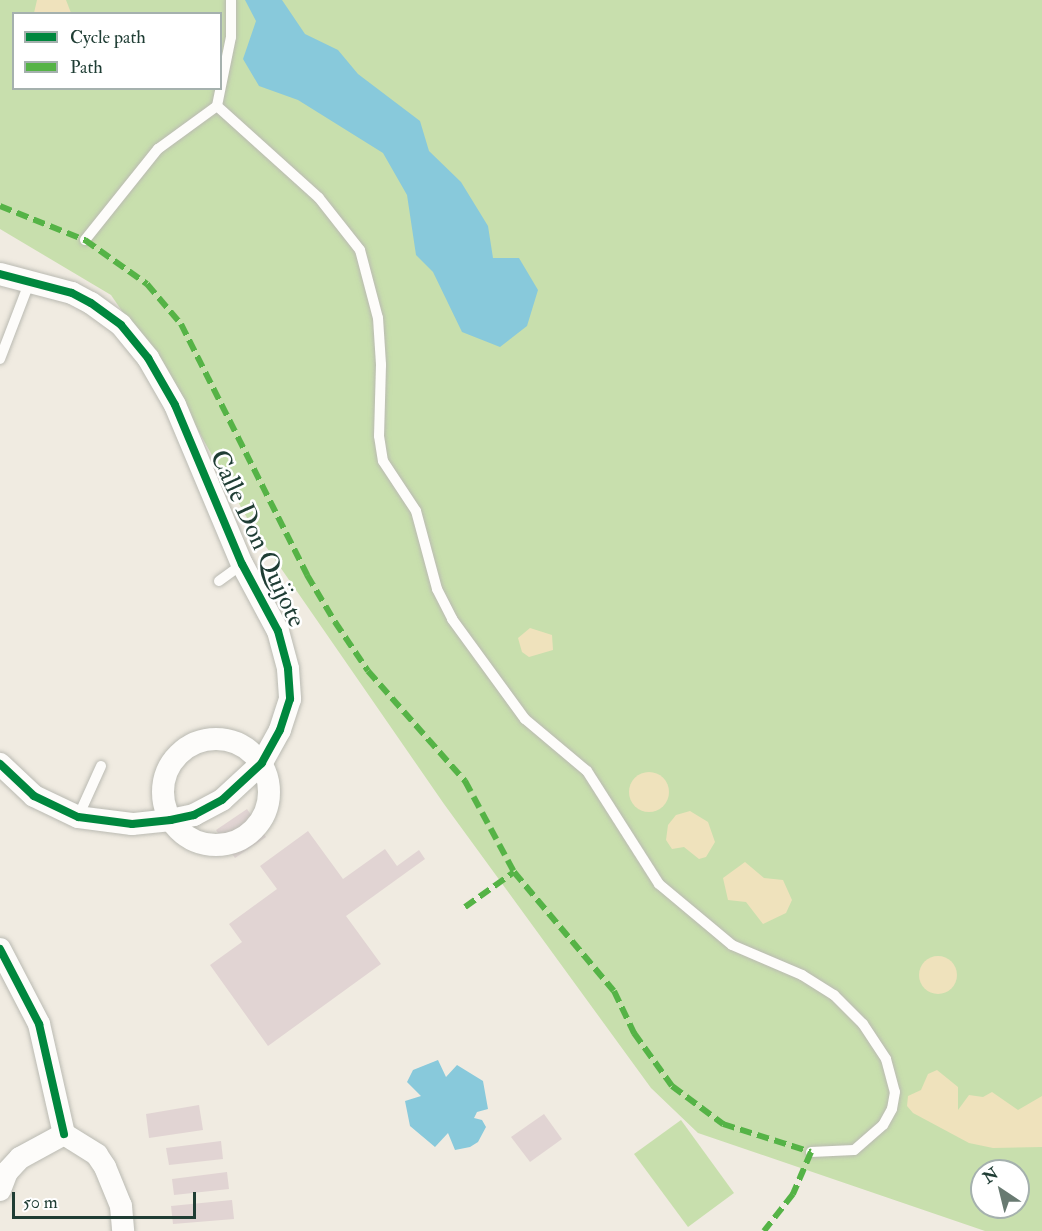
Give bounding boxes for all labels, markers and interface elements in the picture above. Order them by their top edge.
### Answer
legend [12,12,222,90]
text: Cycle path [70,26,146,49]
text: Path [70,56,103,79]
street label: Calle Don Quijote [202,445,312,633]
north arrow [970,1159,1030,1219]
text: N [979,1164,1002,1188]
scale bar [15,1180,200,1218]
text: 50 m [23,1191,58,1214]

